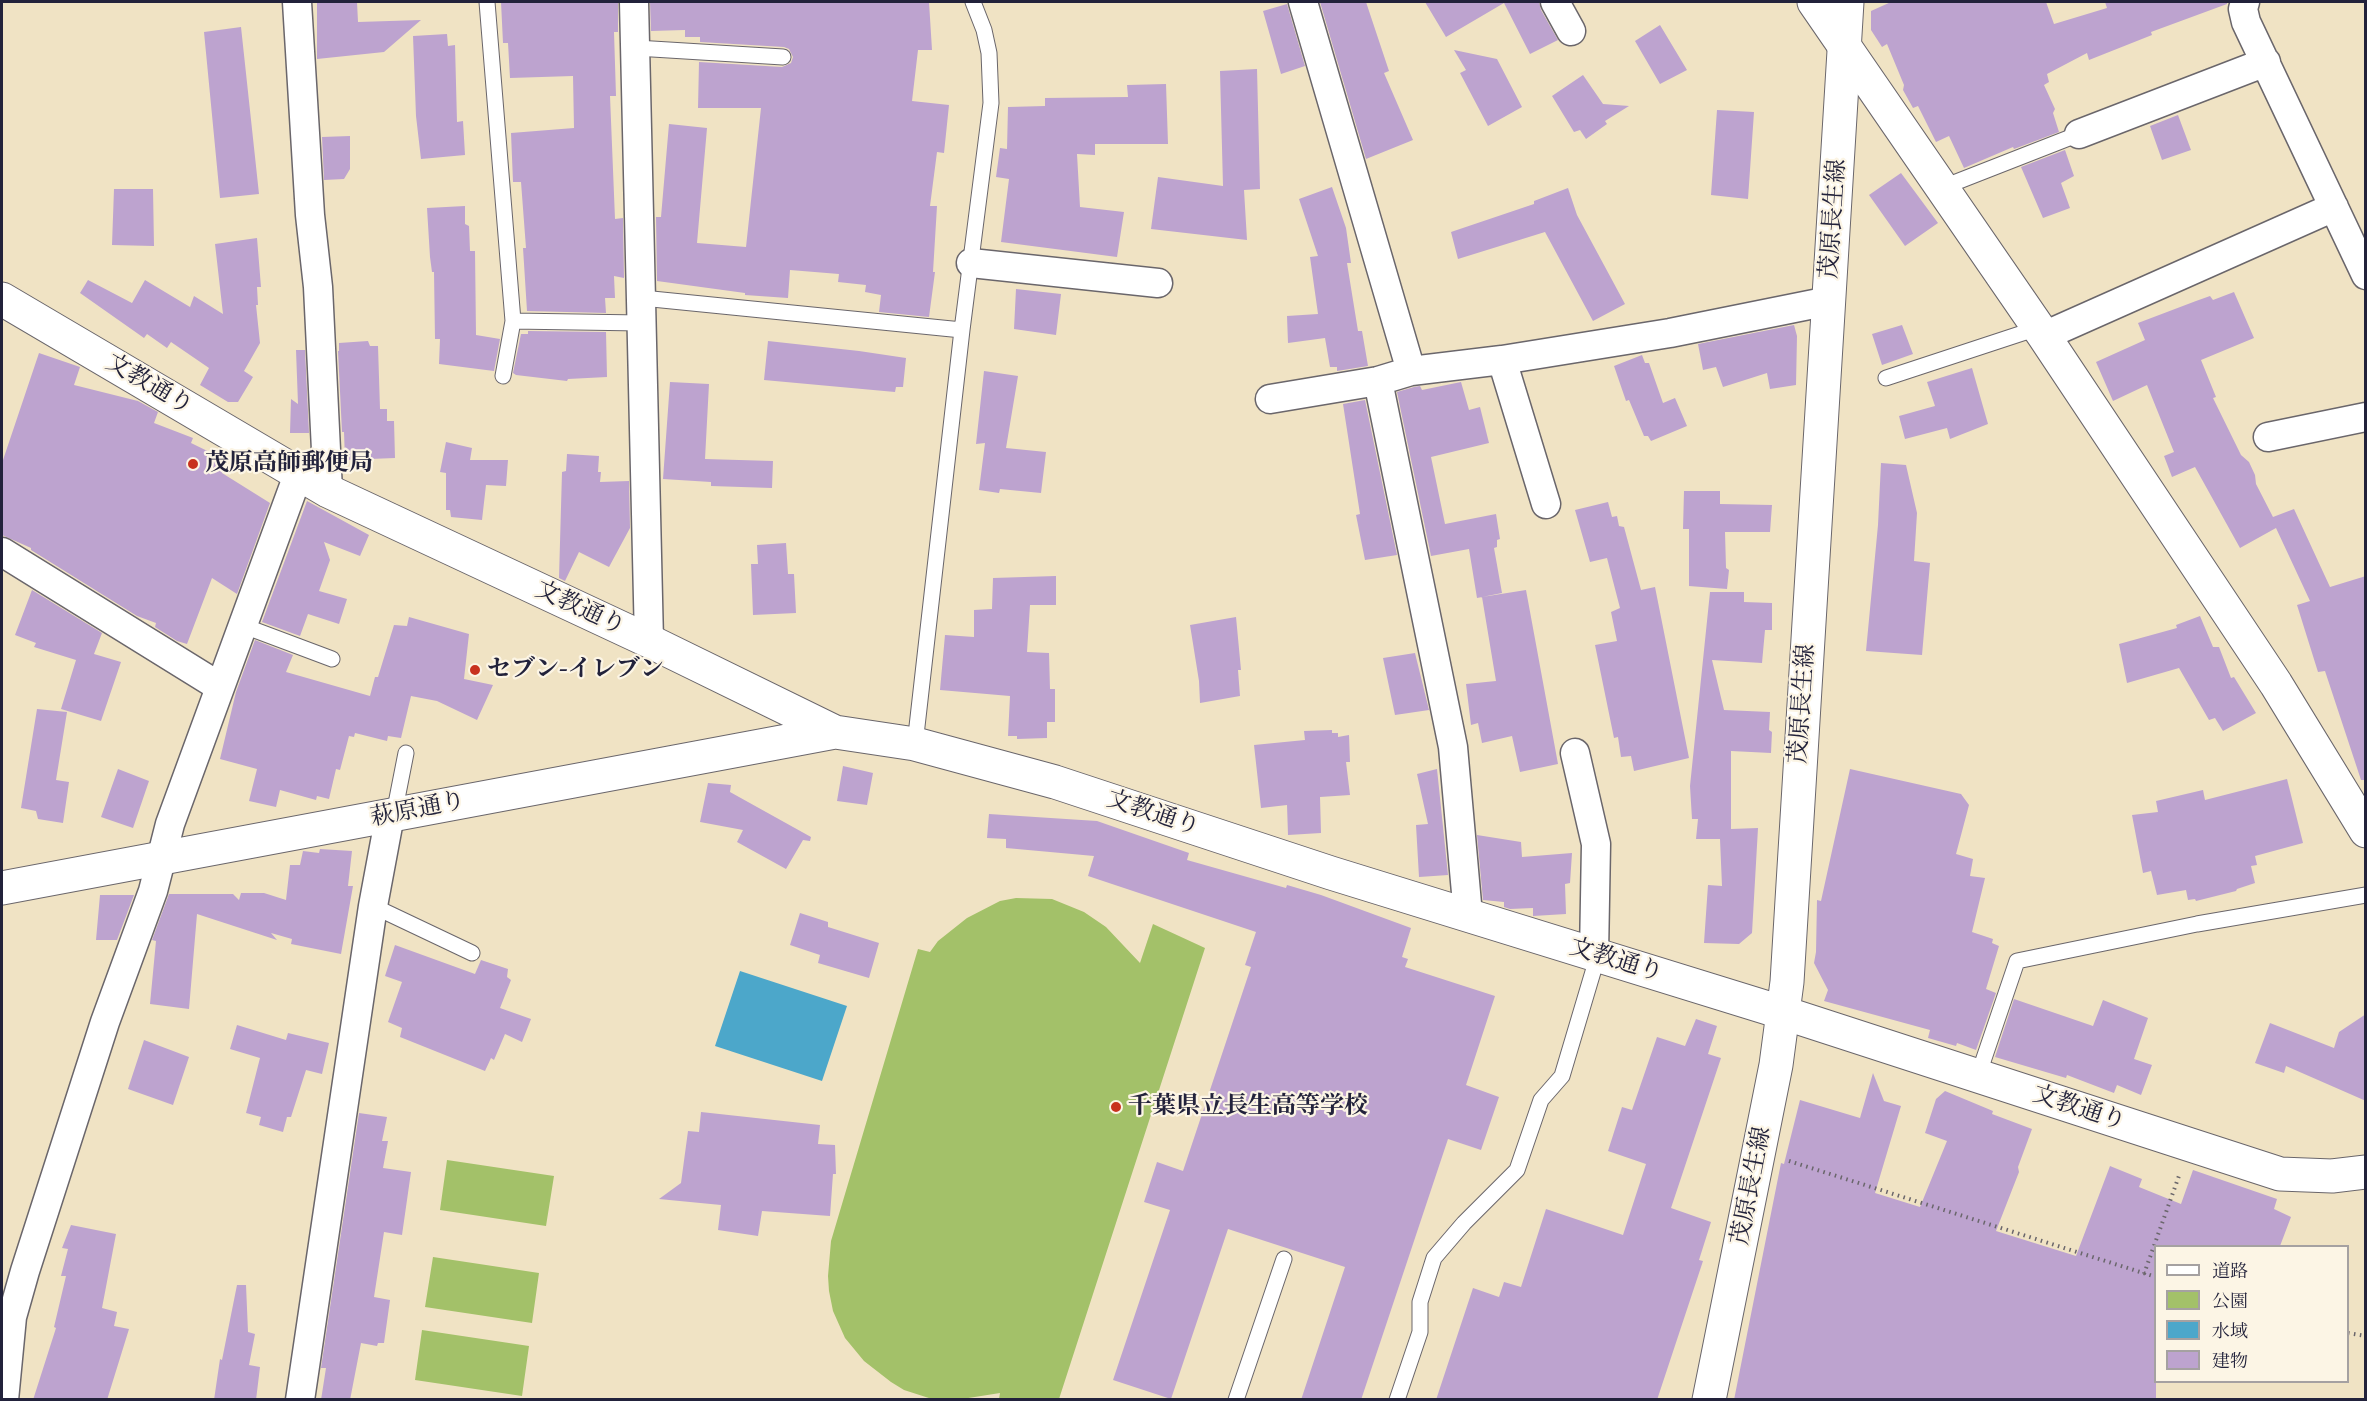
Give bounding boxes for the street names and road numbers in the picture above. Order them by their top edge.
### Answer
street label: 茂原長生線 [1815,158,1853,280]
street label: 文教通り [100,349,198,421]
street label: 文教通り [530,576,630,642]
street label: 茂原長生線 [1784,643,1822,765]
street label: 文教通り [1103,785,1203,843]
street label: 萩原通り [368,787,468,833]
street label: 文教通り [1566,933,1666,989]
street label: 文教通り [2029,1080,2129,1138]
street label: 茂原長生線 [1726,1124,1778,1248]

